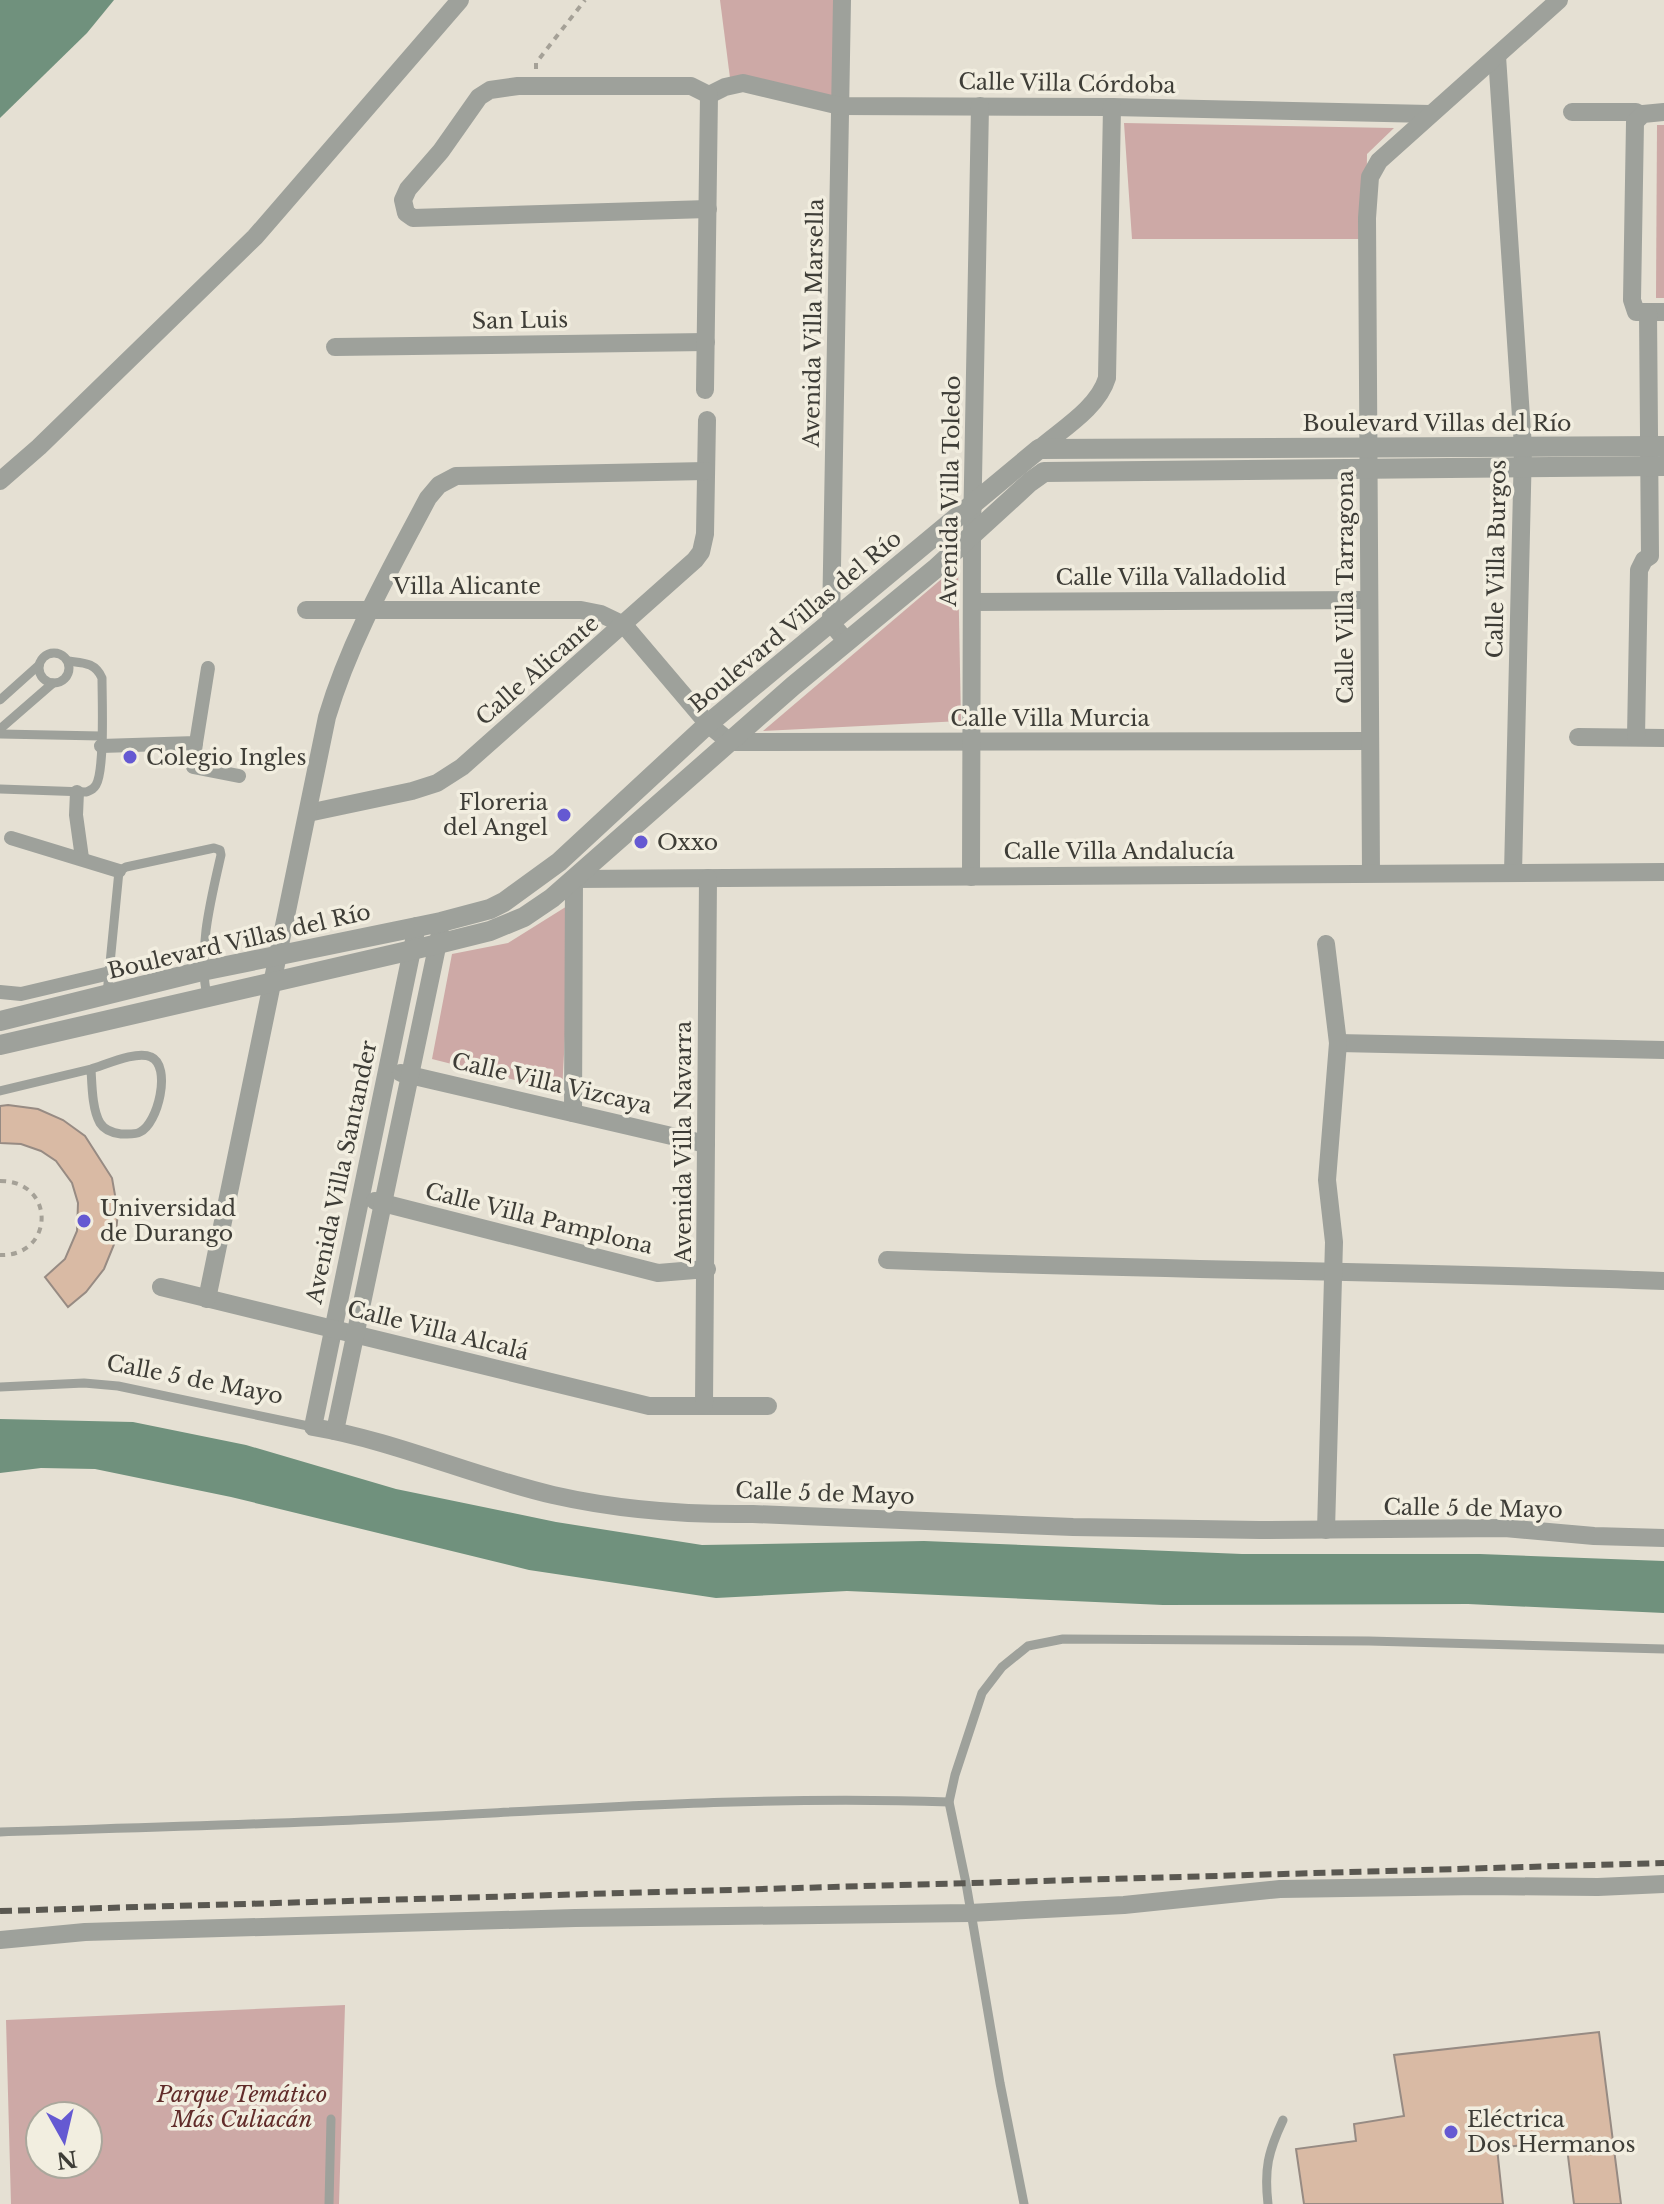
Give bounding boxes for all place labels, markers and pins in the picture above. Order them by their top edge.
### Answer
place label: Colegio Ingles [146,744,306,771]
marker: Colegio Ingles [121,748,139,766]
place label: Floreria del Angel [443,789,549,841]
marker: Floreria del Angel [555,806,573,824]
place label: Oxxo [657,829,718,856]
marker: Oxxo [632,833,650,851]
place label: Universidad de Durango [100,1195,236,1247]
marker: Universidad de Durango [75,1212,93,1230]
place label: Eléctrica Dos Hermanos [1467,2106,1635,2158]
marker: Eléctrica Dos Hermanos [1442,2123,1460,2141]

